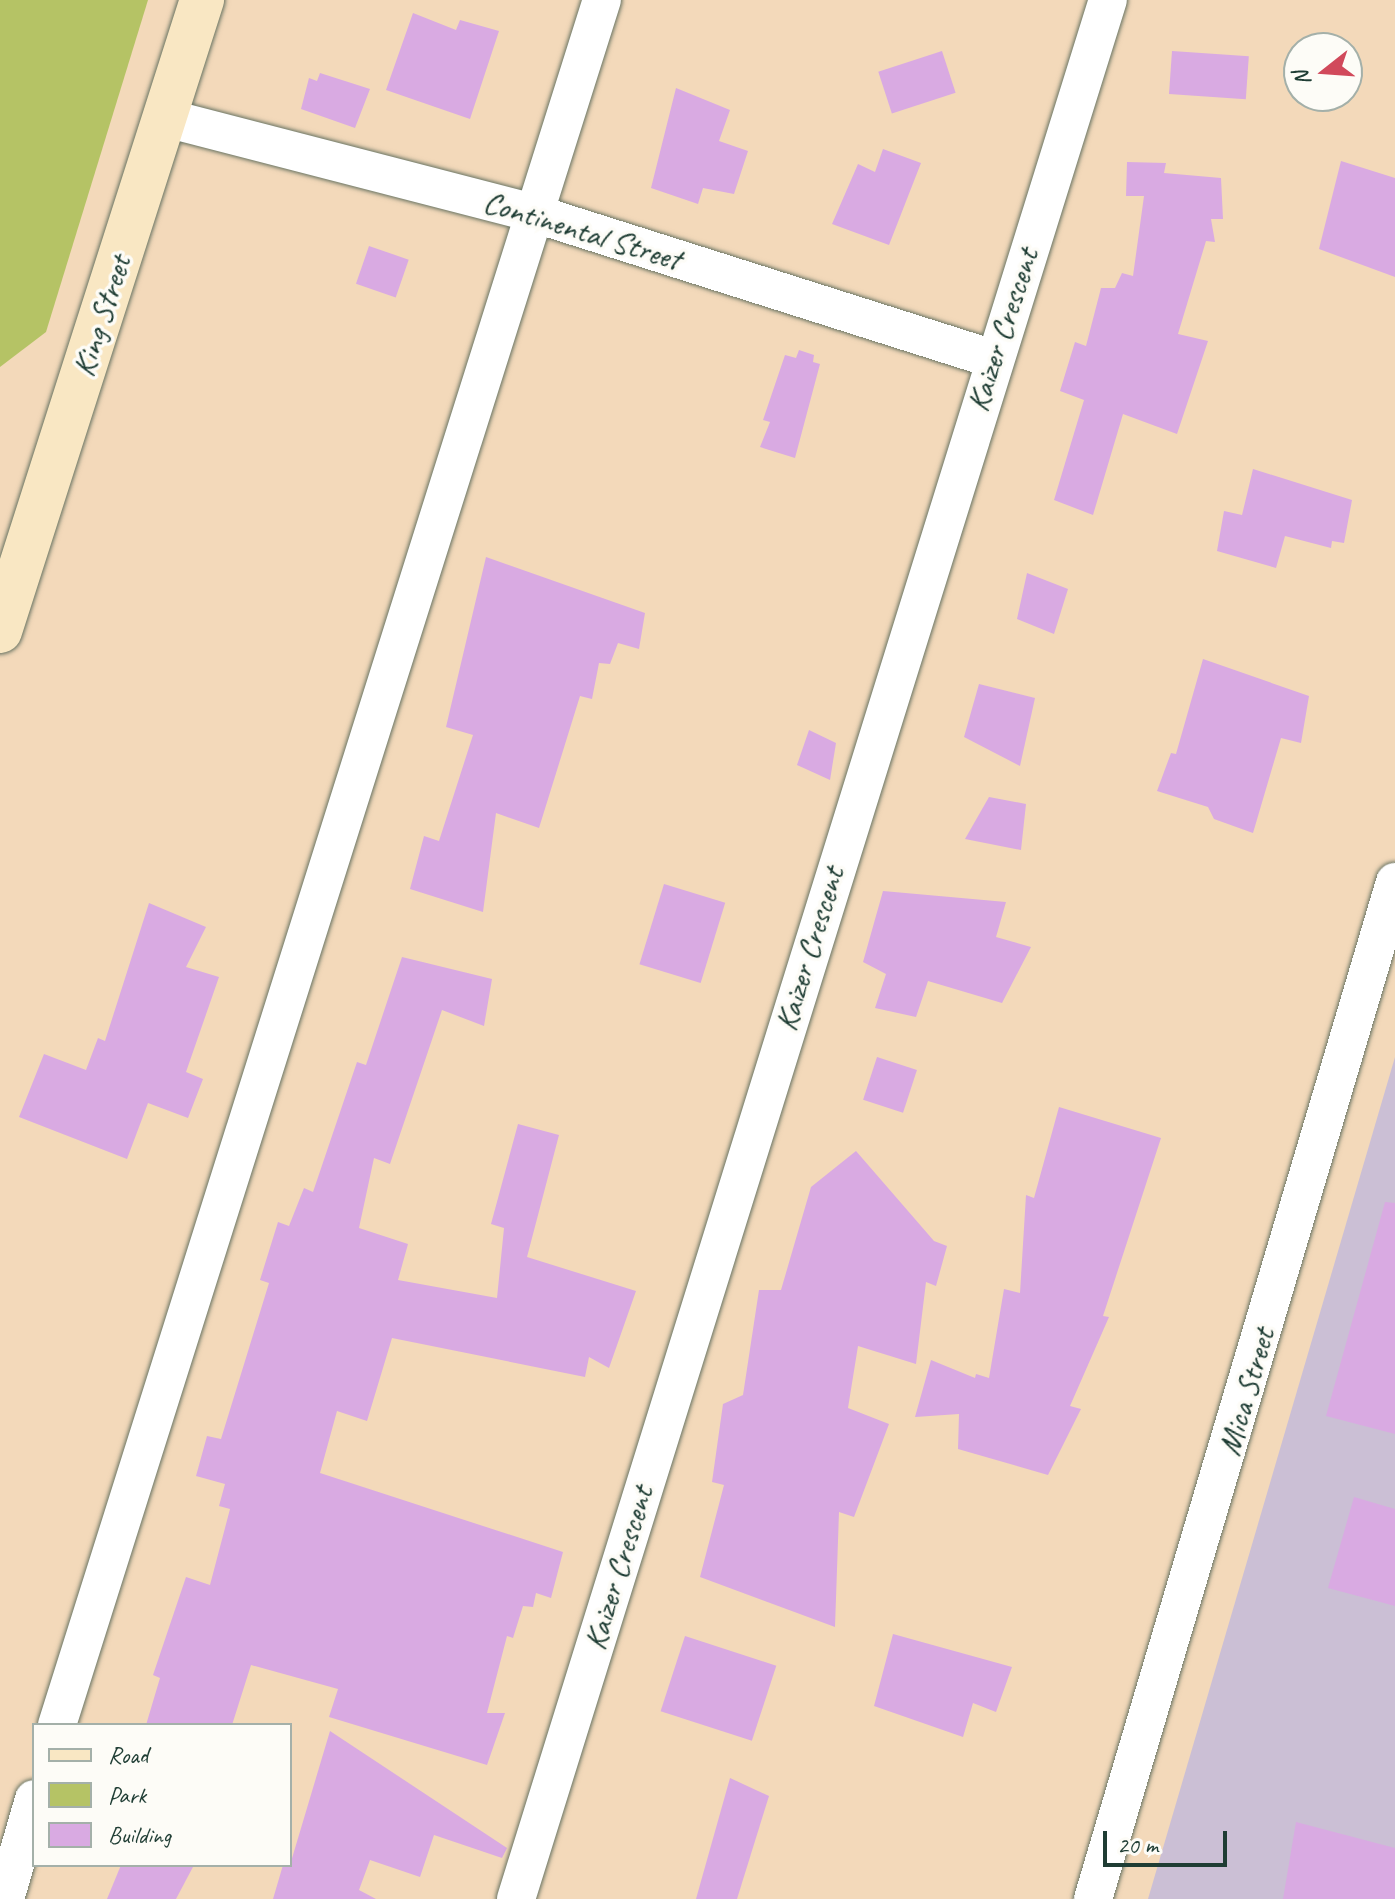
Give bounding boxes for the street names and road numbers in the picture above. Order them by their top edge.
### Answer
street label: Continental Street [479,183,685,279]
street label: Kaizer Crescent [959,243,1047,417]
street label: King Street [64,250,140,382]
street label: Kaizer Crescent [767,862,853,1036]
street label: Mica Street [1210,1324,1284,1460]
street label: Kaizer Crescent [576,1481,662,1655]

